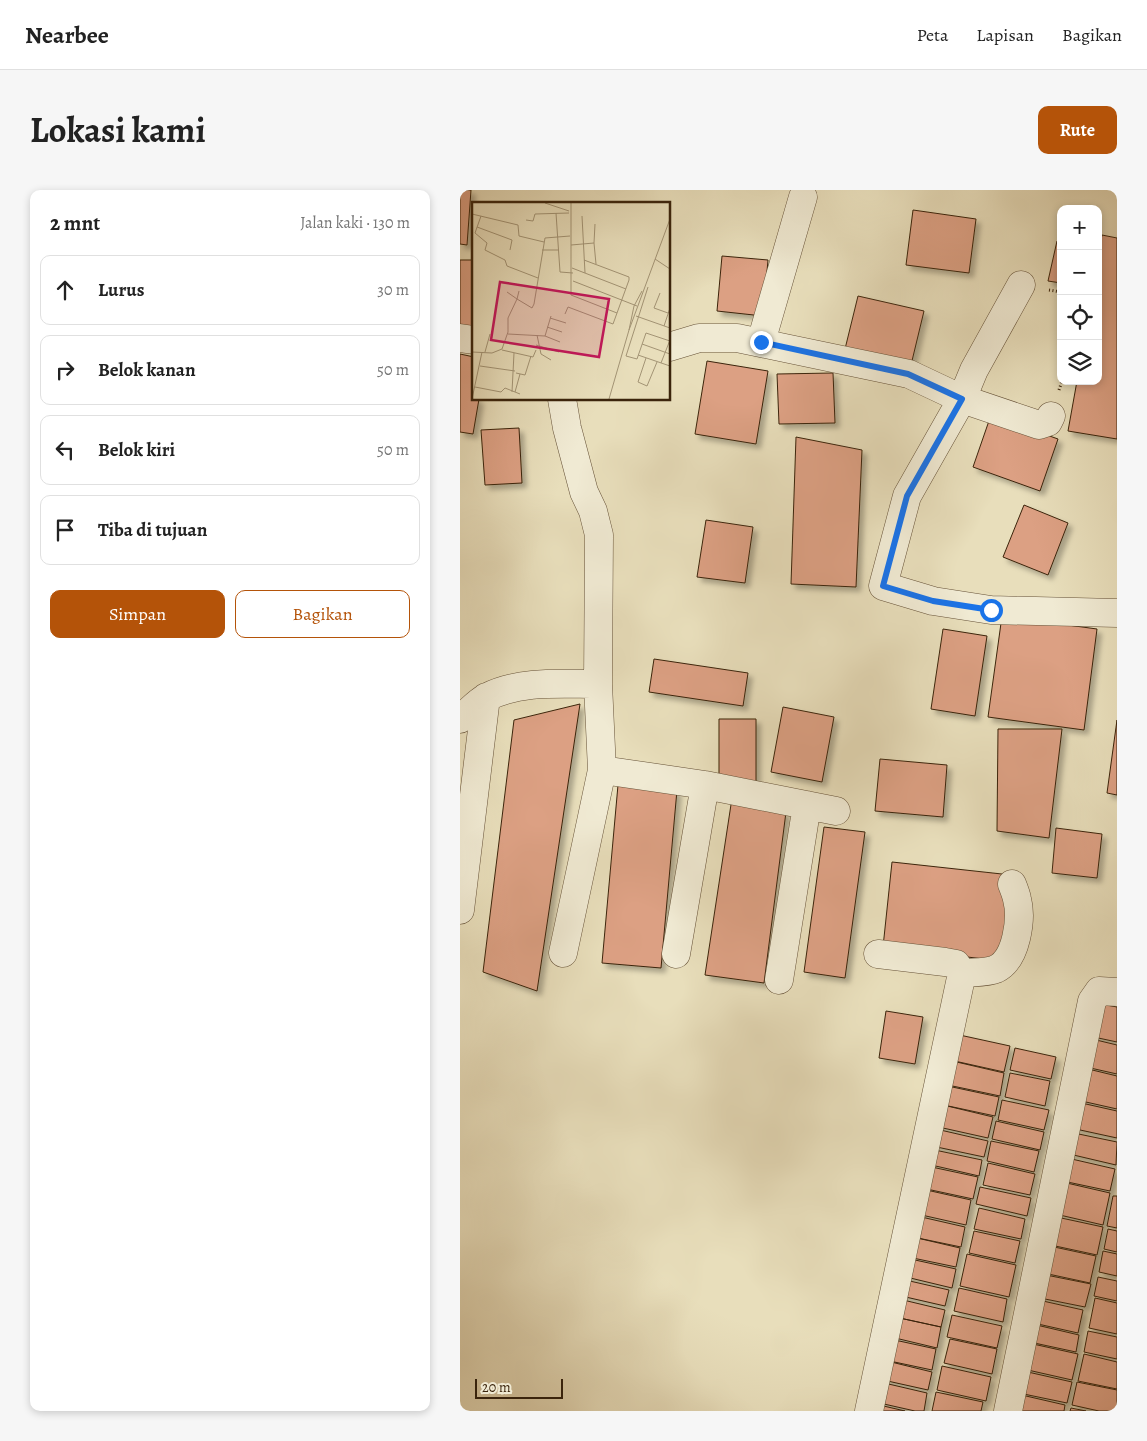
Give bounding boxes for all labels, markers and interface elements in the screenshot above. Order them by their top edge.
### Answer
text: Nearbee [25,19,109,51]
text: Peta [917,23,948,47]
text: Lapisan [976,23,1034,47]
text: Bagikan [1062,23,1122,47]
text: Lokasi kami [30,106,206,154]
button: Rute [1038,106,1117,154]
inset map [472,202,670,400]
map controls [1057,205,1102,385]
button: + [1057,205,1102,250]
text: 2 mnt [50,209,100,237]
text: Jalan kaki · 130 m [300,212,410,234]
button: − [1057,250,1102,295]
icon: ahead [51,276,79,304]
text: Lurus [98,277,144,303]
text: 30 m [377,279,409,301]
button: locate [1057,295,1102,340]
route end [750,331,773,354]
button: layers [1057,340,1102,385]
icon: right [51,356,79,384]
text: Belok kanan [98,357,196,383]
text: 50 m [377,359,409,381]
icon: left [51,436,79,464]
text: Belok kiri [98,437,175,463]
text: 50 m [377,439,409,461]
icon: arrive [51,516,79,544]
text: Tiba di tujuan [98,517,207,543]
button: Simpan [50,590,225,638]
button: Bagikan [235,590,410,638]
route start [980,599,1003,622]
scale bar [475,1376,562,1399]
text: 20 m [482,1378,511,1397]

